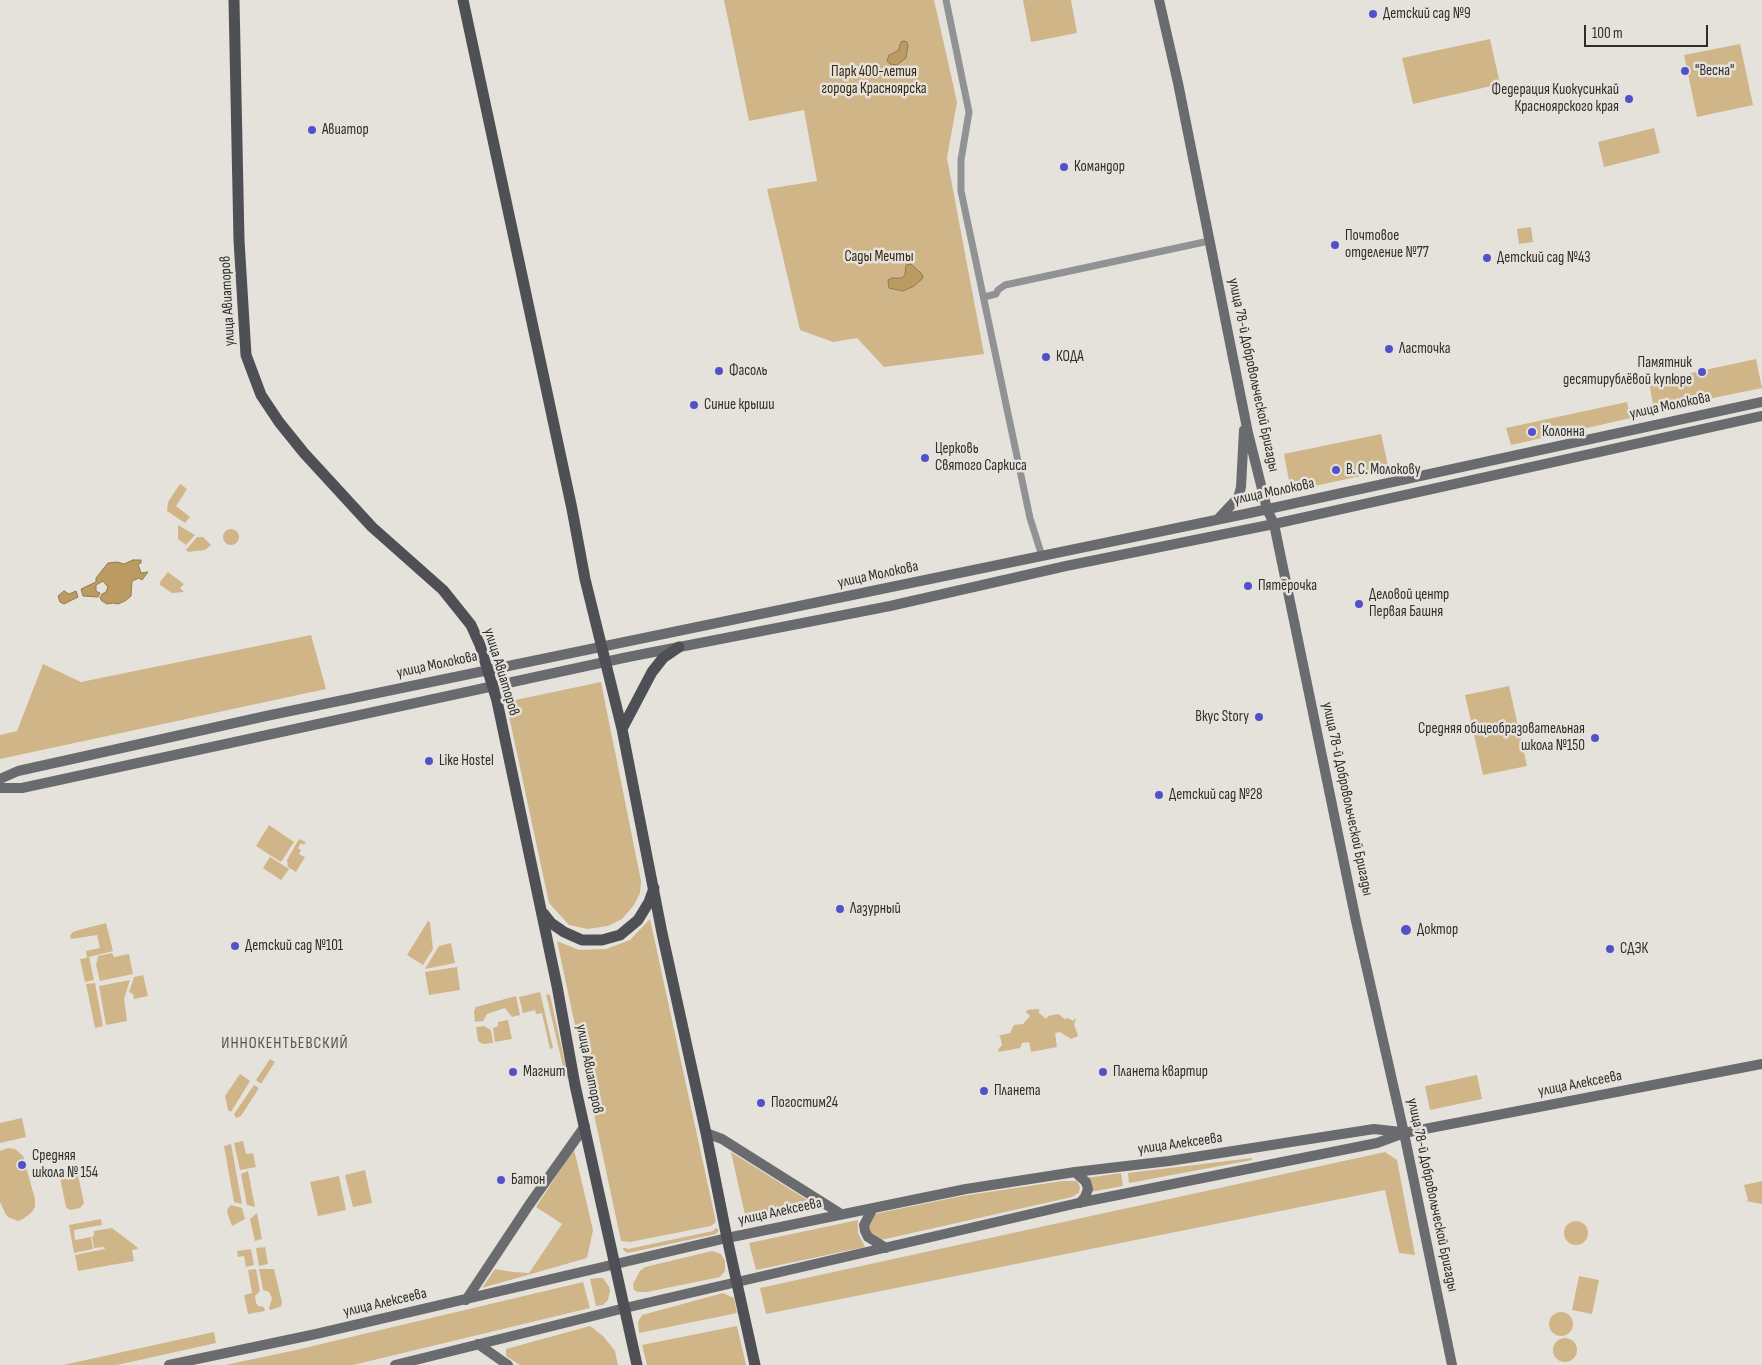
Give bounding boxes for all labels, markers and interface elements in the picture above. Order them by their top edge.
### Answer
place label: Детский сад №9 [1383,5,1471,23]
marker: Детский сад №9 [1367,8,1379,20]
scale bar [1587,15,1711,47]
text: 100 m [1592,24,1623,43]
place label: "Весна" [1695,62,1734,80]
park label: Парк 400-летия города Красноярска [821,63,927,98]
marker: "Весна" [1679,65,1691,77]
place label: Федерация Киокусинкай Красноярского края [1492,81,1619,116]
marker: Федерация Киокусинкай Красноярского края [1623,93,1635,105]
place label: Авиатор [322,121,369,139]
marker: Авиатор [306,124,318,136]
place label: Командор [1074,158,1125,176]
marker: Командор [1058,161,1070,173]
place label: Почтовое отделение №77 [1345,227,1429,262]
marker: Почтовое отделение №77 [1329,239,1341,251]
park label: Сады Мечты [844,248,914,266]
place label: Детский сад №43 [1497,249,1591,267]
marker: Детский сад №43 [1481,252,1493,264]
street label: улица Авиаторов [217,255,239,347]
street label: улица 78-й Добровольческой Бригады [1224,277,1282,473]
place label: Ласточка [1399,340,1450,358]
marker: Ласточка [1383,343,1395,355]
place label: КОДА [1056,348,1084,366]
marker: КОДА [1040,351,1052,363]
place label: Памятник десятирублёвой купюре [1563,354,1692,389]
place label: Фасоль [729,362,767,380]
marker: Фасоль [713,365,725,377]
marker: Памятник десятирублёвой купюре [1696,366,1708,378]
street label: улица Молокова [1628,389,1712,423]
place label: Синие крыши [704,396,775,414]
marker: Синие крыши [688,399,700,411]
place label: Колонна [1542,423,1585,441]
marker: Колонна [1526,426,1538,438]
place label: Церковь Святого Саркиса [935,440,1027,475]
marker: Церковь Святого Саркиса [919,452,931,464]
place label: В. С. Молокову [1346,461,1421,479]
marker: В. С. Молокову [1330,464,1342,476]
street label: улица Молокова [1232,475,1316,509]
street label: улица Молокова [836,558,920,592]
place label: Пятёрочка [1258,577,1317,595]
marker: Пятёрочка [1242,580,1254,592]
place label: Деловой центр Первая Башня [1369,586,1449,621]
marker: Деловой центр Первая Башня [1353,598,1365,610]
street label: улица Авиаторов [479,626,523,718]
street label: улица Молокова [395,648,479,682]
street label: улица 78-й Добровольческой Бригады [1318,701,1376,897]
place label: Вкус Story [1195,708,1249,726]
marker: Вкус Story [1253,711,1265,723]
place label: Средняя общеобразовательная школа №150 [1418,720,1585,755]
marker: Средняя общеобразовательная школа №150 [1589,732,1601,744]
place label: Like Hostel [439,752,494,770]
marker: Like Hostel [423,755,435,767]
place label: Детский сад №28 [1169,786,1263,804]
marker: Детский сад №28 [1153,789,1165,801]
place label: Лазурный [850,900,901,918]
marker: Лазурный [834,903,846,915]
place label: Доктор [1417,921,1458,939]
marker: Доктор [1399,923,1413,937]
place label: Детский сад №101 [245,937,343,955]
marker: Детский сад №101 [229,940,241,952]
place label: СДЭК [1620,940,1648,958]
marker: СДЭК [1604,943,1616,955]
street label: улица Авиаторов [572,1023,606,1115]
district label: ИННОКЕНТЬЕВСКИЙ [219,1034,351,1054]
place label: Магнит [523,1063,565,1081]
place label: Планета квартир [1113,1063,1208,1081]
marker: Магнит [507,1066,519,1078]
marker: Планета квартир [1097,1066,1109,1078]
street label: улица Алексеева [1537,1067,1623,1101]
place label: Планета [994,1082,1041,1100]
marker: Планета [978,1085,990,1097]
place label: Погостим24 [771,1094,838,1112]
marker: Погостим24 [755,1097,767,1109]
street label: улица 78-й Добровольческой Бригады [1403,1097,1461,1293]
street label: улица Алексеева [1137,1129,1223,1159]
place label: Средняя школа № 154 [32,1147,98,1182]
marker: Средняя школа № 154 [16,1159,28,1171]
place label: Батон [511,1171,545,1189]
marker: Батон [495,1174,507,1186]
street label: улица Алексеева [737,1194,823,1230]
street label: улица Алексеева [342,1285,428,1321]

